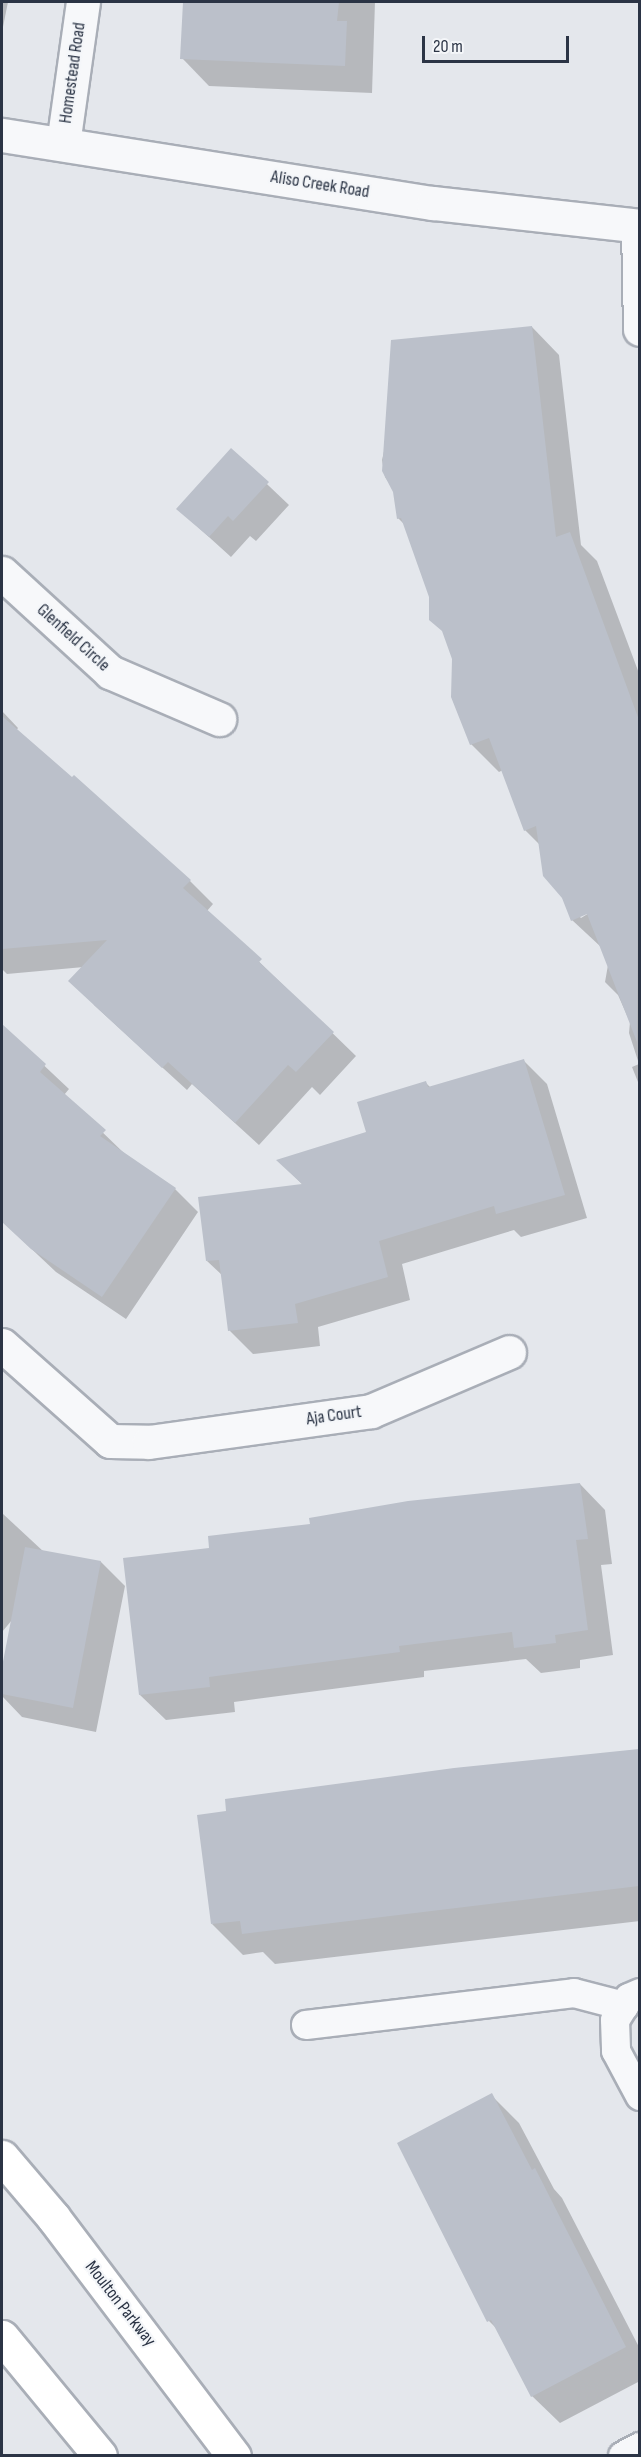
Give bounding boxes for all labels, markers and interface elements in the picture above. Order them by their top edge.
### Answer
street label: Homestead Road [55,21,91,125]
scale bar [425,24,572,62]
text: 20 m [433,36,463,57]
street label: Aliso Creek Road [269,167,371,203]
street label: Glenfield Circle [32,600,114,676]
street label: Aja Court [305,1401,363,1431]
street label: Moulton Parkway [80,2257,160,2351]

